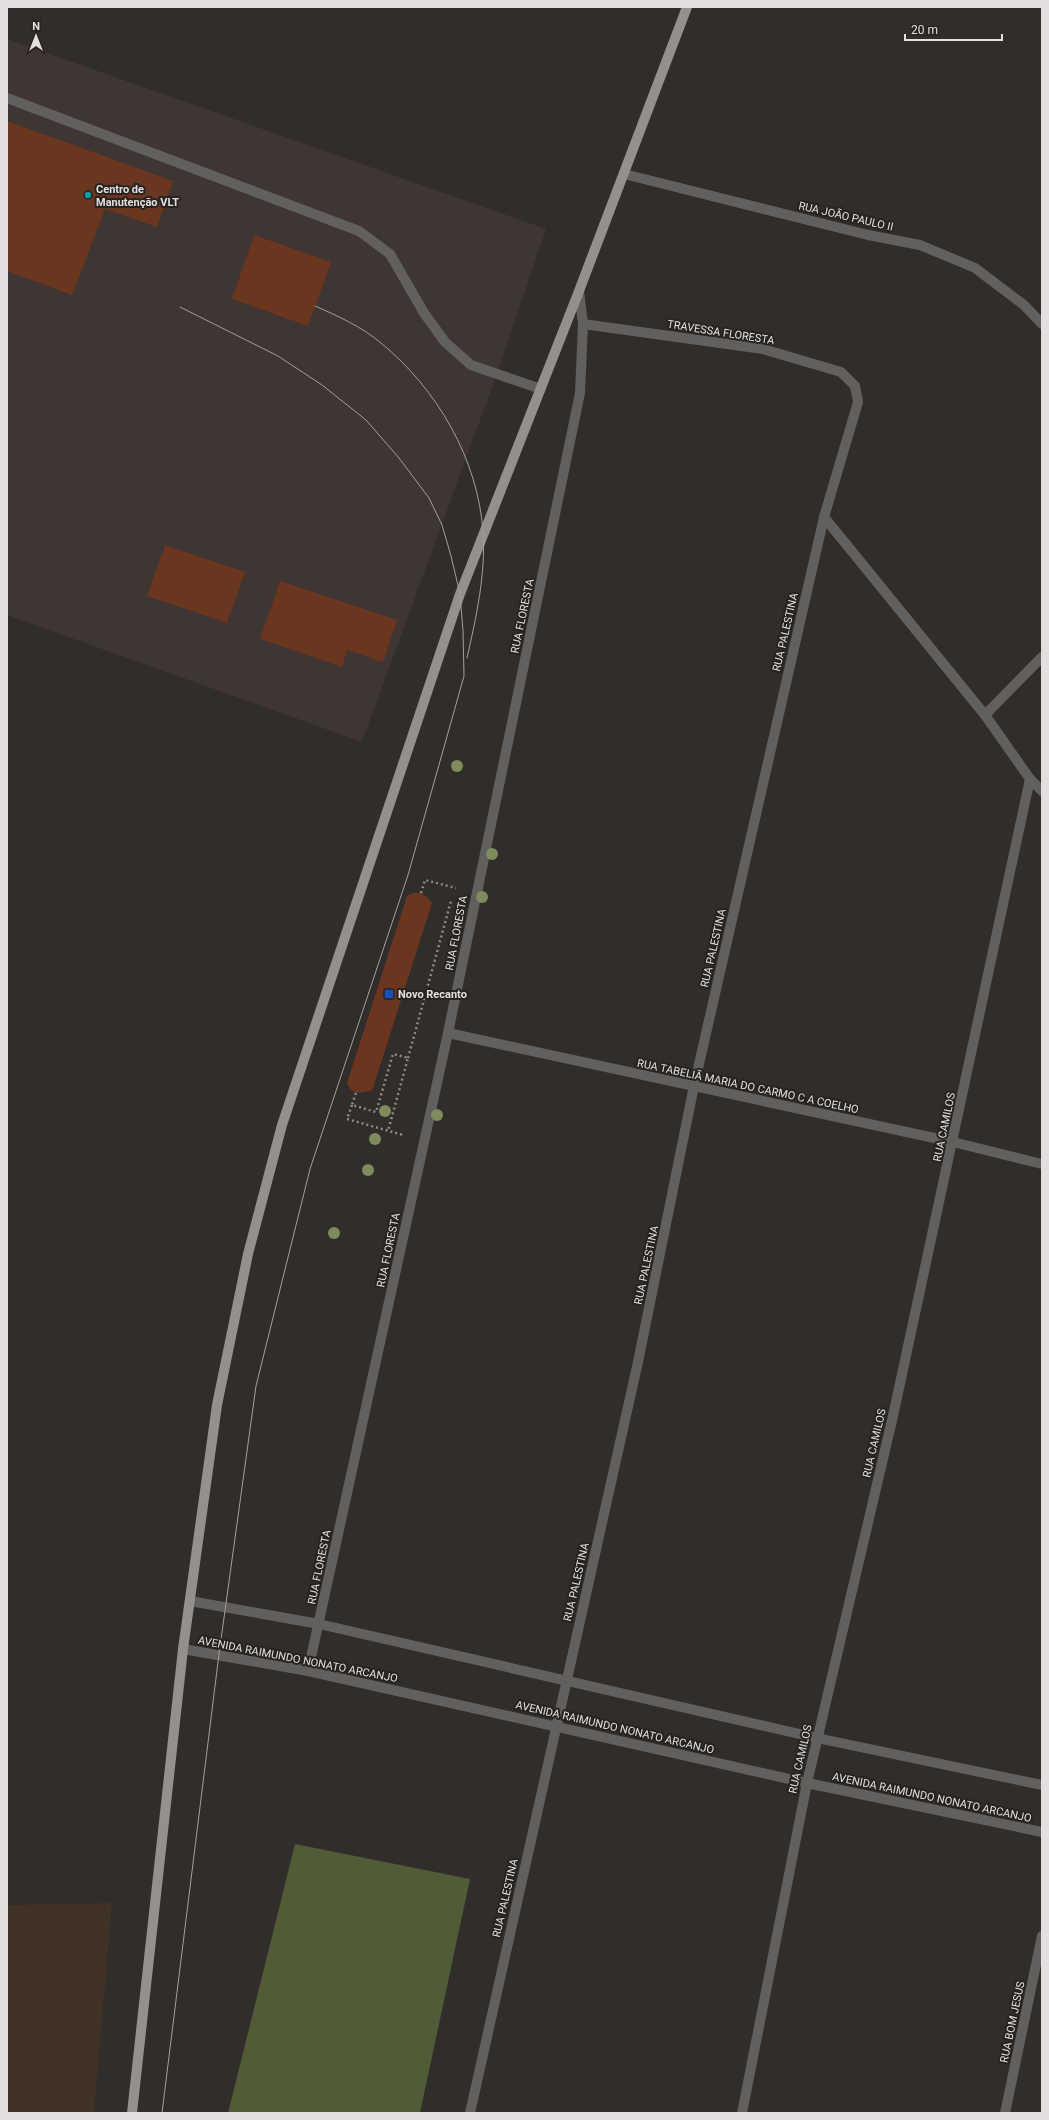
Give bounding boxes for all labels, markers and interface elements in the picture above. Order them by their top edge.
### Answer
north arrow [16,16,56,56]
scale bar [905,16,1002,42]
text: N [32,20,40,33]
text: 20 m [911,23,938,37]
place label: Centro de Manutenção VLT [96,183,179,209]
marker: Centro de Manutenção VLT [83,190,93,200]
street label: RUA JOÃO PAULO II [797,199,895,234]
street label: TRAVESSA FLORESTA [666,318,776,348]
street label: RUA FLORESTA [508,577,537,655]
street label: RUA PALESTINA [770,591,801,673]
street label: RUA FLORESTA [443,894,470,972]
street label: RUA PALESTINA [698,907,729,989]
marker: Novo Recanto [383,988,395,1000]
place label: Novo Recanto [398,988,467,1001]
street label: RUA TABELIÃ MARIA DO CARMO C A COELHO [636,1057,860,1116]
street label: RUA CAMILOS [931,1091,958,1163]
street label: RUA FLORESTA [374,1211,403,1289]
street label: RUA PALESTINA [632,1224,661,1306]
street label: RUA CAMILOS [860,1407,889,1479]
street label: RUA FLORESTA [305,1528,334,1606]
street label: RUA PALESTINA [561,1541,592,1623]
street label: AVENIDA RAIMUNDO NONATO ARCANJO [197,1634,399,1685]
street label: AVENIDA RAIMUNDO NONATO ARCANJO [514,1698,715,1757]
street label: RUA CAMILOS [786,1723,815,1795]
street label: AVENIDA RAIMUNDO NONATO ARCANJO [831,1770,1033,1825]
street label: RUA PALESTINA [490,1857,521,1939]
street label: RUA BOM JESUS [998,1980,1028,2064]

